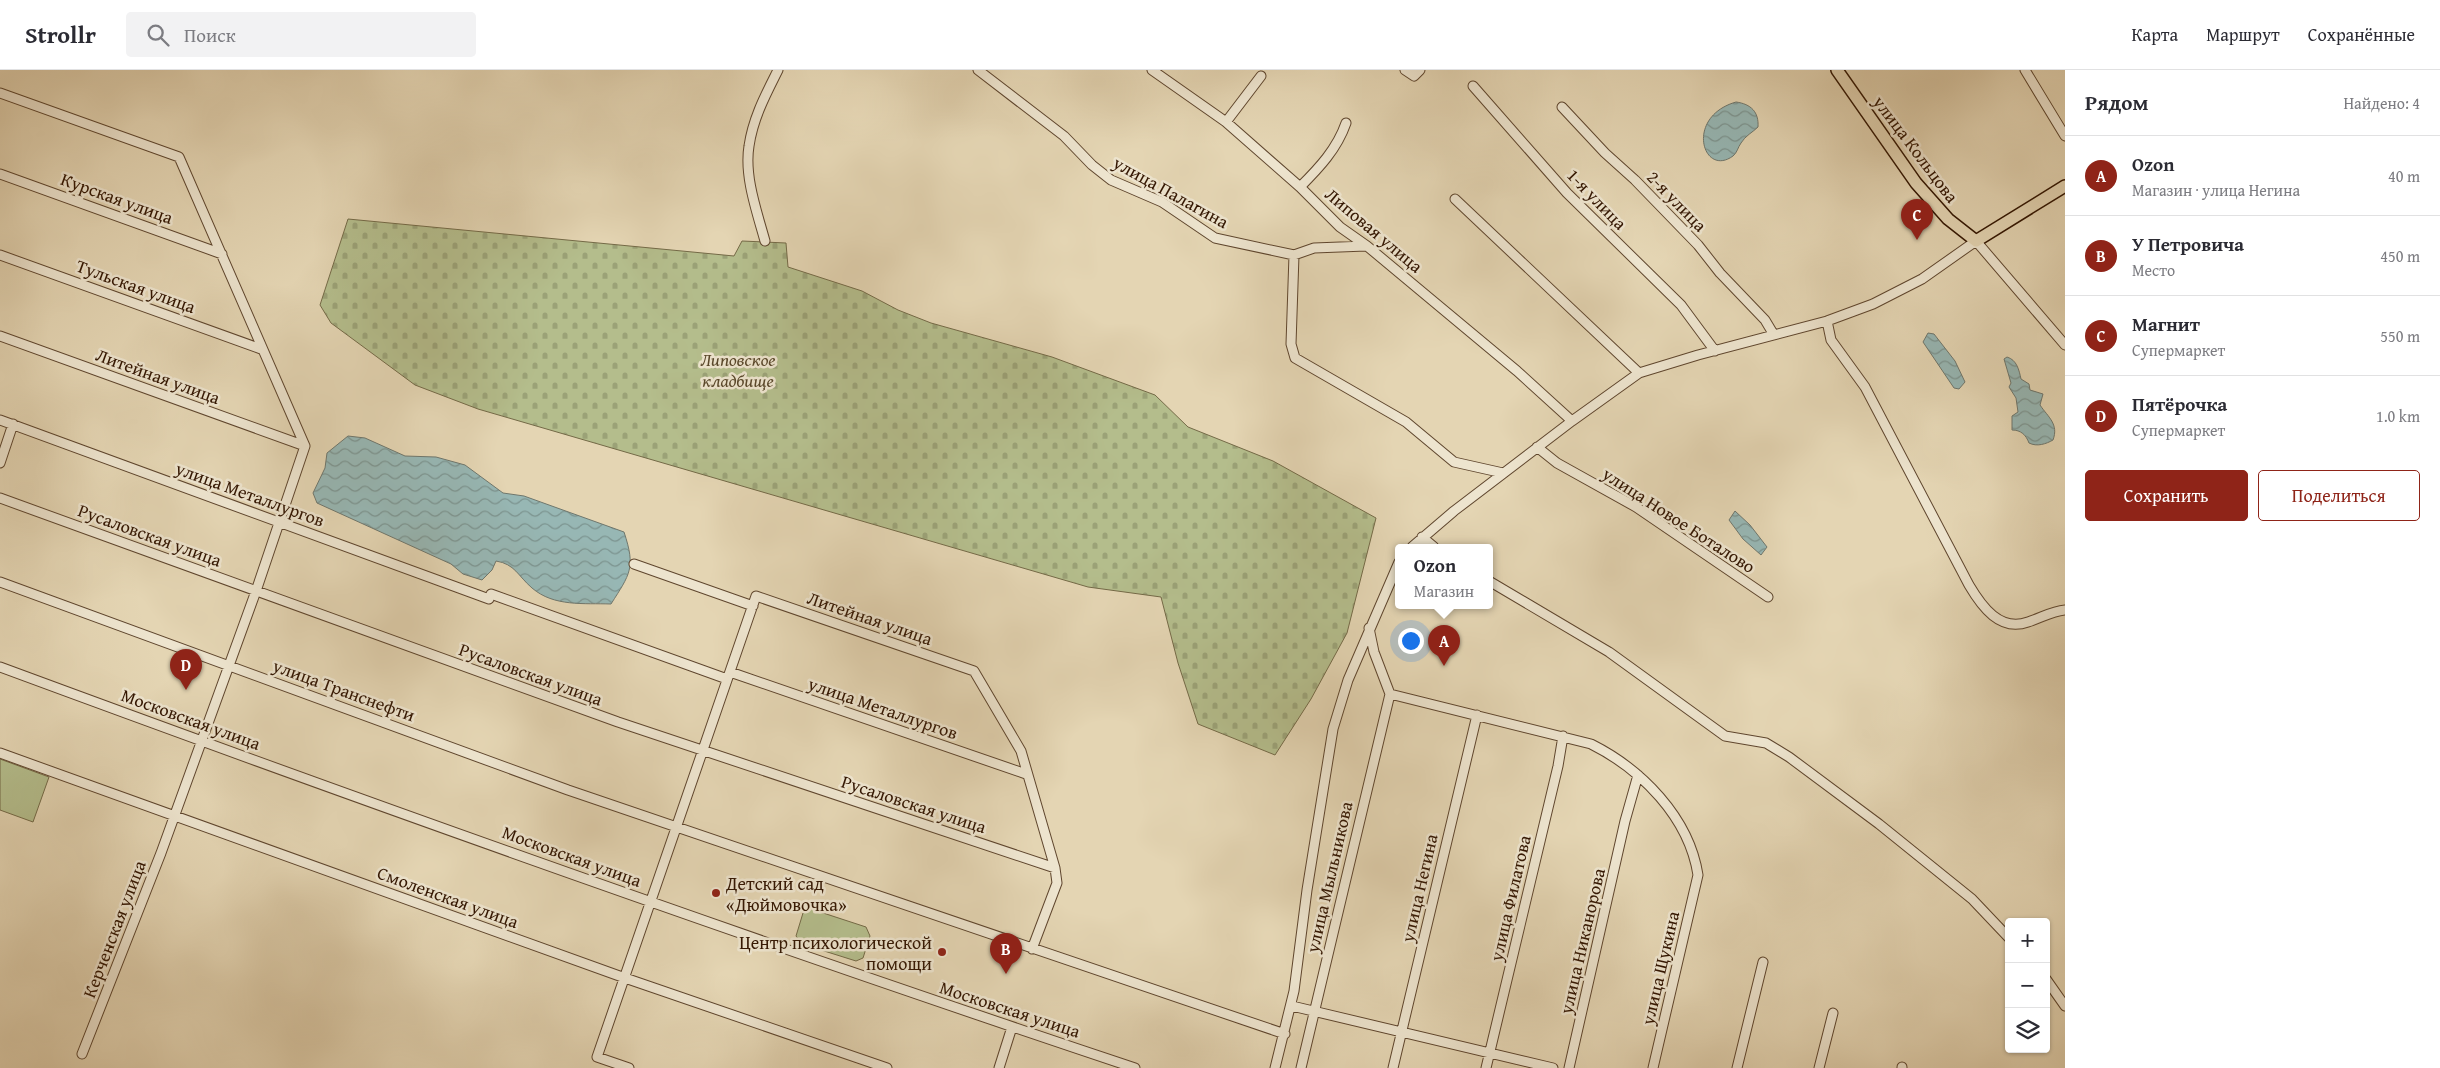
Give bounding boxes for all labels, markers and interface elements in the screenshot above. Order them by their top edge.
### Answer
search box [126,12,476,57]
text: Strollr [25,17,96,52]
icon: search [144,21,172,49]
text: Поиск [184,21,236,49]
text: Карта [2132,21,2178,48]
text: Маршрут [2206,21,2280,48]
text: Сохранённые [2308,21,2415,48]
text: Рядом [2085,87,2148,118]
street label: улица Кольцова [1866,89,1966,209]
text: Найдено: 4 [2343,91,2420,115]
street label: улица Палагина [1107,149,1234,235]
text: Ozon [2132,150,2174,178]
street label: 1-я улица [1561,162,1634,236]
street label: 2-я улица [1641,164,1714,238]
text: A [2096,164,2106,188]
text: 40 m [2388,164,2420,188]
street label: Курская улица [57,165,177,231]
text: Магазин · улица Негина [2132,178,2300,202]
street label: Липовая улица [1319,181,1429,279]
pin: C [1901,199,1933,240]
text: У Петровича [2132,230,2244,258]
text: B [2096,244,2106,268]
text: 450 m [2380,244,2420,268]
street label: Тульская улица [73,252,200,320]
text: Место [2132,258,2175,282]
text: Магнит [2132,310,2200,338]
text: C [2096,324,2106,348]
text: 550 m [2380,324,2420,348]
text: Супермаркет [2132,338,2225,362]
street label: Литейная улица [92,341,224,411]
park label: Липовское кладбище [700,346,776,394]
text: Пятёрочка [2132,390,2227,418]
text: D [2096,404,2106,428]
text: 1.0 km [2376,404,2420,428]
text: Супермаркет [2132,418,2225,442]
street label: улица Металлургов [171,454,328,534]
street label: улица Новое Боталово [1596,460,1761,580]
button: Сохранить [2085,470,2248,521]
button: Поделиться [2258,470,2420,521]
street label: Русаловская улица [74,497,226,574]
popup [1395,544,1493,609]
text: Ozon [1414,551,1456,579]
text: Магазин [1414,579,1474,603]
street label: Литейная улица [804,584,937,652]
pin: A [1428,625,1460,666]
your location [1398,628,1424,654]
street label: Русаловская улица [455,636,607,713]
pin: D [170,649,202,690]
street label: улица Транснефти [268,651,419,728]
street label: улица Металлургов [804,669,962,746]
street label: Московская улица [118,681,265,757]
street label: Русаловская улица [838,768,990,840]
street label: улица Мыльникова [1298,798,1360,956]
street label: Московская улица [499,818,646,894]
street label: улица Негина [1393,831,1445,946]
street label: улица Филатова [1482,832,1538,965]
street label: Керченская улица [75,856,153,1002]
street label: Смоленская улица [374,859,523,935]
street label: улица Никанорова [1552,865,1612,1018]
place label: Детский сад «Дюймовочка» [725,870,847,918]
marker: Детский сад «Дюймовочка» [710,887,722,899]
street label: улица Щукина [1634,908,1686,1029]
map controls [2005,918,2050,1053]
button: + [2005,918,2050,963]
place label: Центр психологической помощи [739,929,932,977]
pin: B [990,933,1022,974]
marker: Центр психологической помощи [936,946,948,958]
button: − [2005,963,2050,1008]
street label: Московская улица [936,974,1084,1045]
button: layers [2005,1008,2050,1053]

